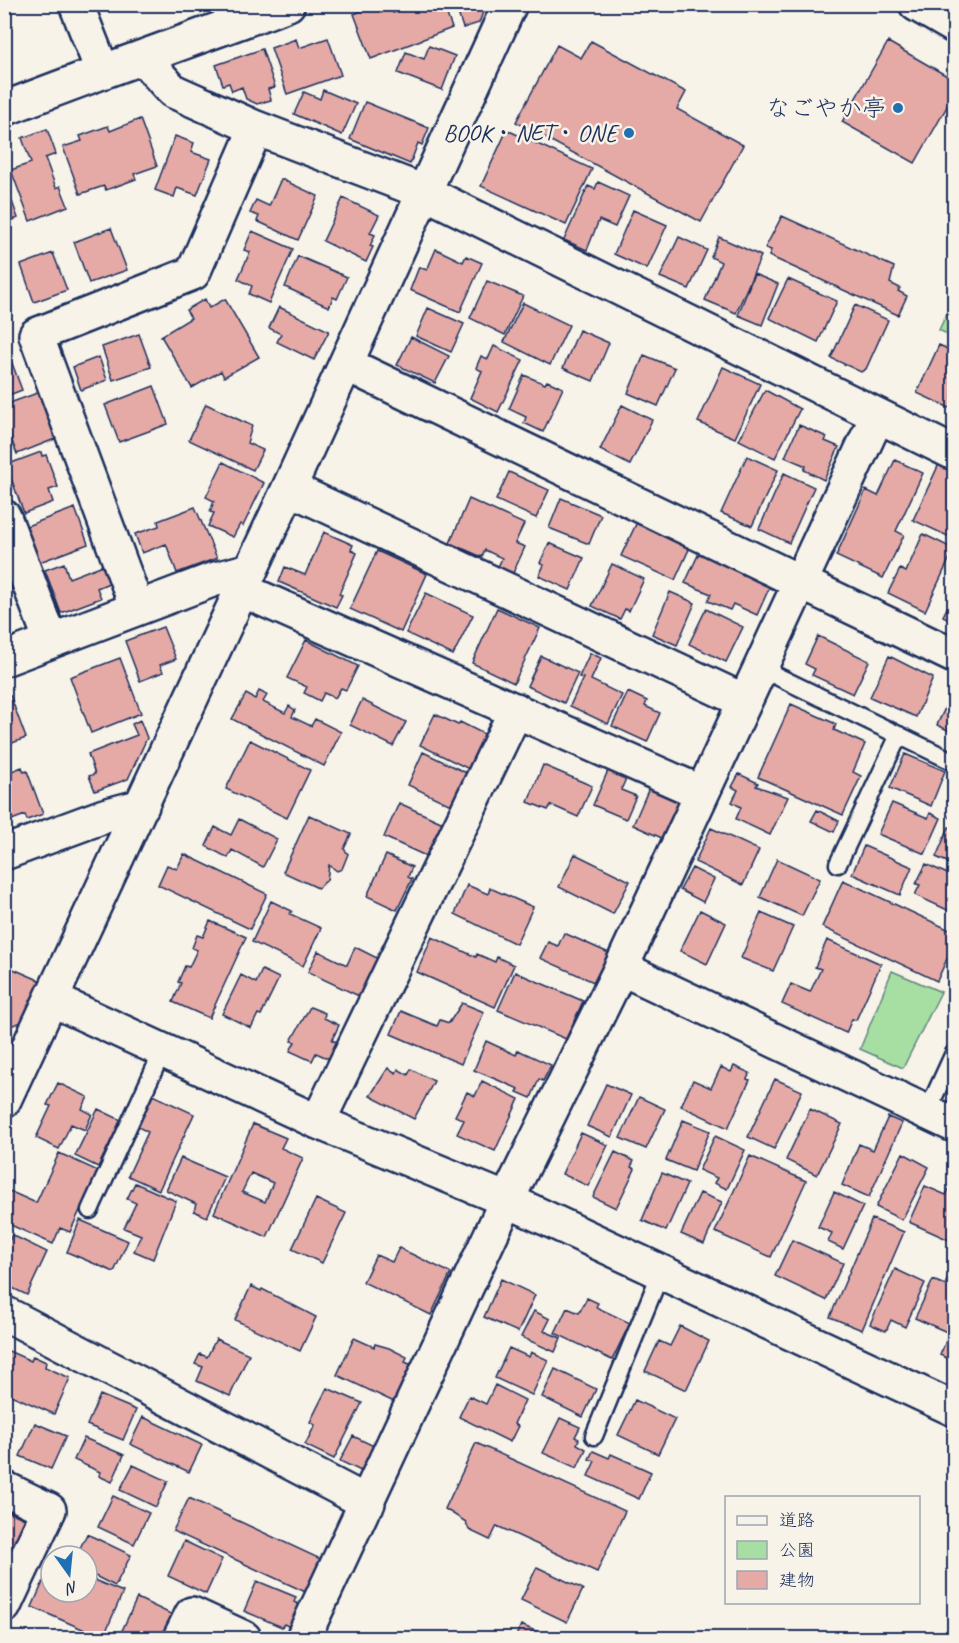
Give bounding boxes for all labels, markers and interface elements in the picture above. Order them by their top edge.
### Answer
place label: なごやか亭 [766,93,886,123]
marker: なごやか亭 [891,101,905,115]
place label: BOOK・NET・ONE [443,118,620,148]
marker: BOOK・NET・ONE [622,126,636,140]
legend [725,1496,920,1604]
text: 道路 [779,1509,815,1531]
text: 公園 [779,1539,815,1561]
north arrow [39,1544,99,1604]
text: 建物 [779,1569,815,1591]
text: N [62,1577,80,1599]

